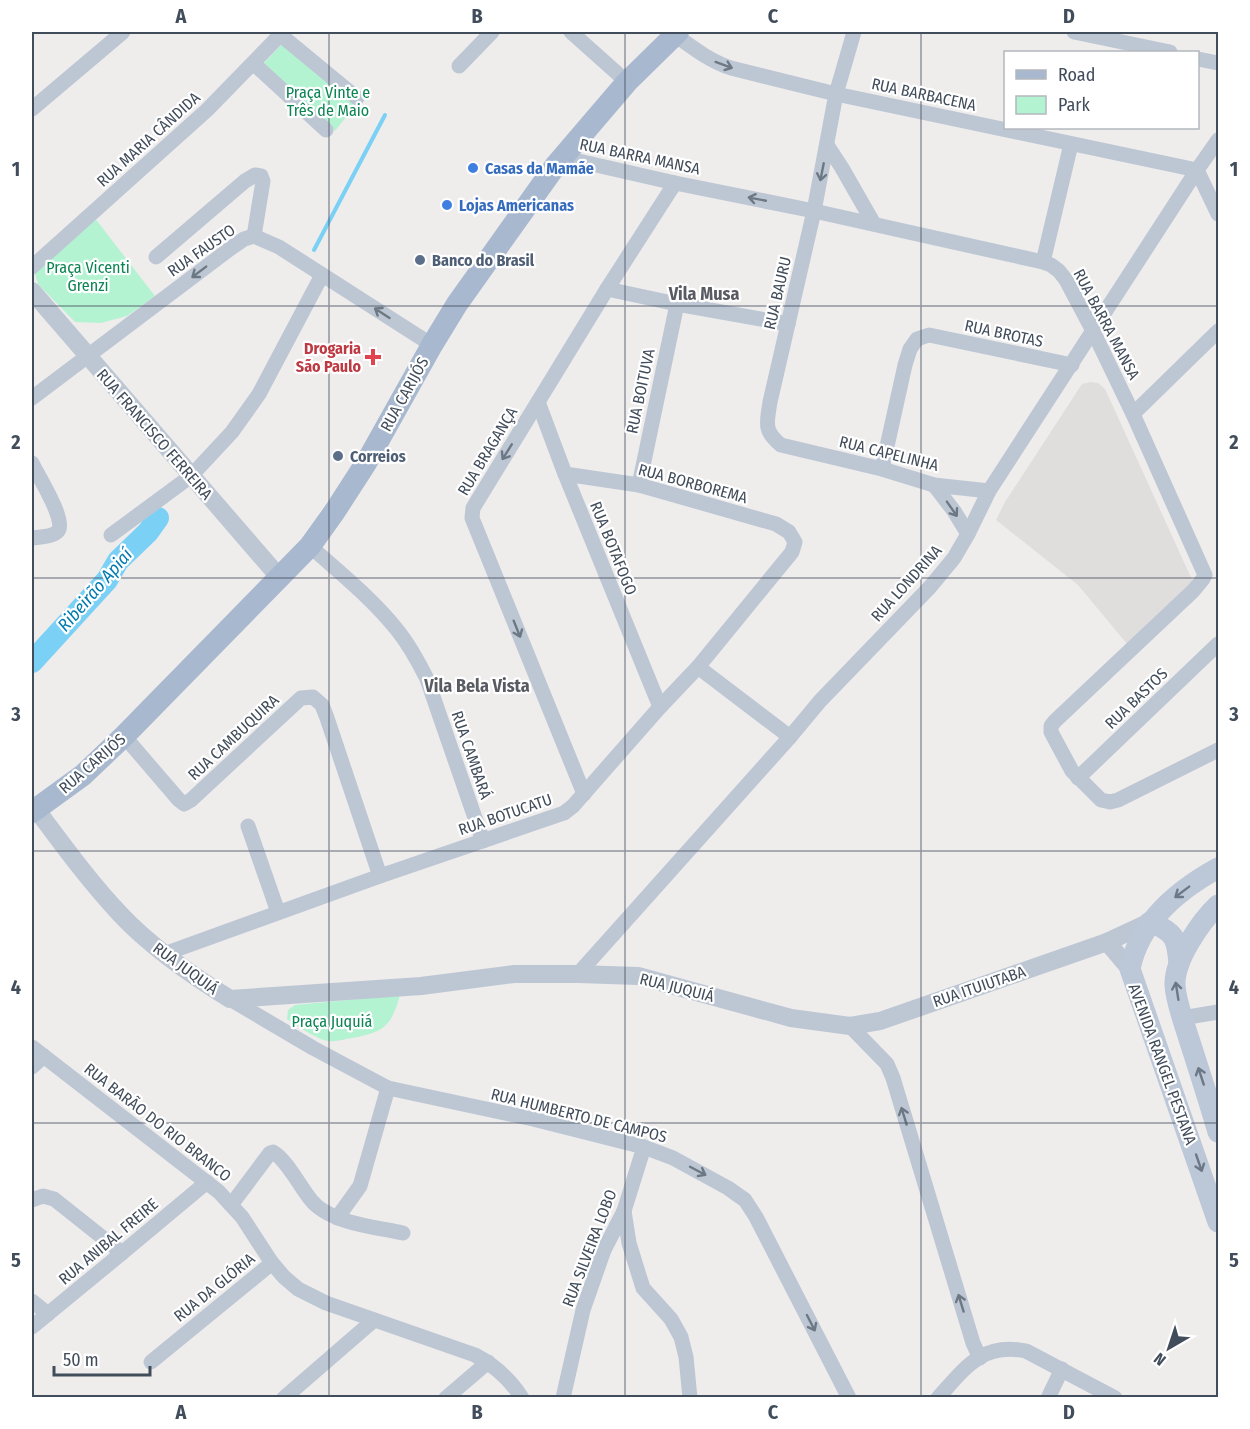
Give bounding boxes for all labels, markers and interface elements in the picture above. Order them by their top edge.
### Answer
text: A [175,4,188,28]
text: B [471,4,483,28]
text: C [768,4,779,28]
text: D [1063,4,1075,28]
legend [1004,51,1199,129]
one-way arrow [714,61,733,72]
text: Road [1058,64,1095,86]
street label: RUA BARBACENA [870,74,979,115]
park label: Praça Vinte e Três de Maio [286,83,370,120]
street label: RUA MARIA CÂNDIDA [93,88,204,191]
text: Park [1058,94,1091,116]
street label: RUA BARRA MANSA [578,134,702,179]
text: 1 [12,157,20,181]
text: 1 [1230,157,1238,181]
place label: Casas da Mamãe [485,159,594,178]
marker: Casas da Mamãe [466,161,480,175]
one-way arrow [816,162,827,182]
one-way arrow [748,193,767,204]
place label: Lojas Americanas [459,196,574,215]
marker: Lojas Americanas [440,198,454,212]
street label: RUA FAUSTO [164,220,239,281]
place label: Banco do Brasil [432,251,535,270]
marker: Banco do Brasil [413,253,427,267]
street label: RUA BAURU [760,255,795,331]
park label: Praça Vicenti Grenzi [46,258,130,295]
one-way arrow [192,266,208,278]
street label: RUA BARRA MANSA [1069,266,1144,383]
district label: Vila Musa [668,283,739,305]
one-way arrow [374,307,391,320]
street label: RUA BROTAS [963,316,1045,351]
place label: Drogaria São Paulo [296,339,361,376]
street label: RUA BOITUVA [622,346,659,435]
marker: Drogaria São Paulo [366,350,380,364]
street label: RUA CARIJÓS [376,354,433,435]
street label: RUA FRANCISCO FERREIRA [93,365,217,504]
street label: RUA BRAGANÇA [454,403,522,499]
text: 2 [10,430,21,454]
text: 2 [1228,430,1239,454]
street label: RUA CAPELINHA [837,432,941,475]
one-way arrow [501,443,513,460]
place label: Correios [350,447,406,466]
marker: Correios [331,449,345,463]
street label: RUA BORBOREMA [636,460,750,507]
street label: RUA BOTAFOGO [586,499,641,598]
one-way arrow [946,500,958,516]
street label: RUA LONDRINA [867,541,946,626]
water label: Ribeirão Apiaí [53,543,138,636]
one-way arrow [512,619,523,637]
street label: RUA BASTOS [1101,664,1172,733]
district label: Vila Bela Vista [423,675,530,697]
street label: RUA CAMBUQUIRA [184,690,283,784]
text: 3 [10,702,21,726]
text: 3 [1228,702,1239,726]
street label: RUA CAMBARÁ [448,708,496,802]
street label: RUA CARIJÓS [55,729,129,797]
street label: RUA BOTUCATU [456,790,554,839]
one-way arrow [1174,886,1190,899]
street label: RUA JUQUIÁ [149,938,222,999]
street label: RUA ITUIUTABA [930,962,1029,1011]
street label: RUA JUQUIÁ [638,969,717,1006]
text: 4 [11,975,21,999]
text: 4 [1229,975,1239,999]
street label: AVENIDA RANGEL PESTANA [1125,981,1201,1148]
one-way arrow [1171,982,1182,1001]
park label: Praça Juquiá [292,1012,373,1031]
street label: RUA BARÃO DO RIO BRANCO [80,1059,235,1186]
one-way arrow [1195,1067,1206,1086]
street label: RUA HUMBERTO DE CAMPOS [489,1084,669,1147]
one-way arrow [898,1107,909,1126]
one-way arrow [1194,1153,1205,1172]
one-way arrow [688,1166,706,1177]
street label: RUA SILVEIRA LOBO [558,1187,621,1310]
street label: RUA ANIBAL FREIRE [55,1194,162,1288]
text: 5 [11,1248,21,1272]
text: 5 [1229,1248,1239,1272]
street label: RUA DA GLÓRIA [170,1249,259,1326]
one-way arrow [955,1294,966,1313]
one-way arrow [806,1313,818,1331]
north arrow [1139,1318,1199,1378]
scale bar [54,1339,150,1377]
text: 50 m [63,1349,99,1371]
text: N [1150,1349,1170,1370]
text: A [175,1400,188,1424]
text: B [471,1400,483,1424]
text: C [768,1400,779,1424]
text: D [1063,1400,1075,1424]

